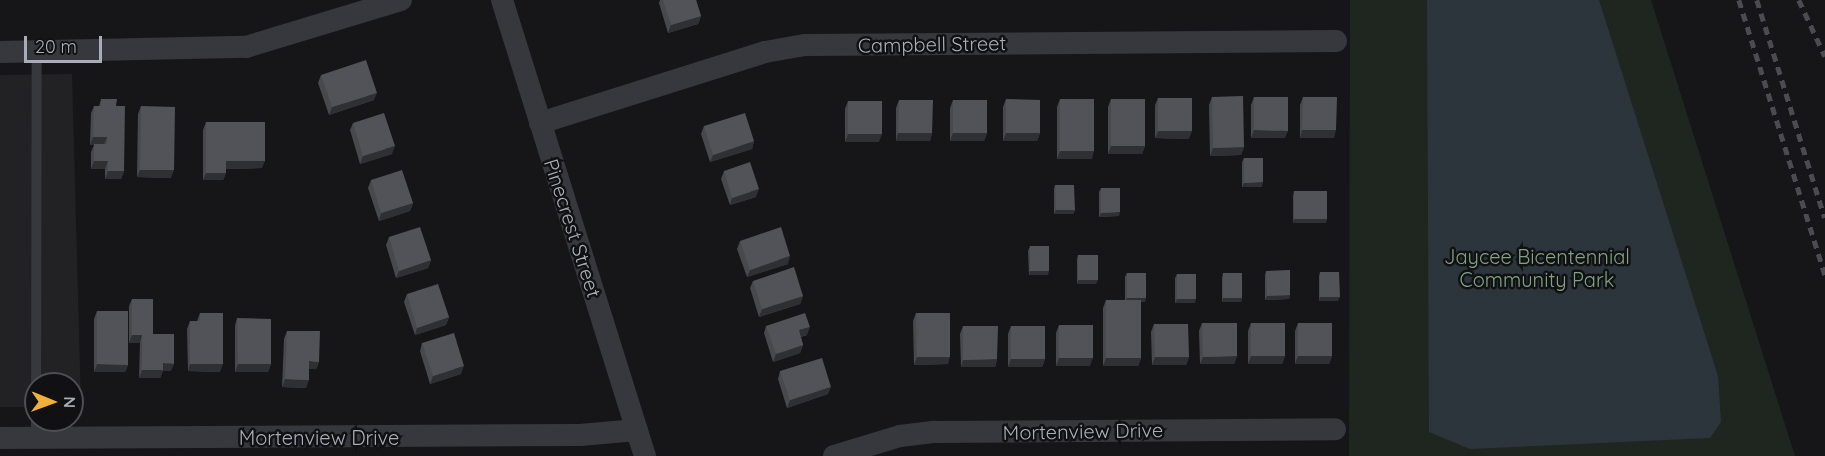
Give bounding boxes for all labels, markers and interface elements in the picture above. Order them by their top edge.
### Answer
scale bar [27,24,105,62]
street label: Campbell Street [858,31,1006,57]
text: 20 m [35,35,77,58]
street label: Pinecrest Street [539,156,607,300]
park label: Jaycee Bicentennial Community Park [1444,245,1630,292]
north arrow [24,372,84,432]
text: N [60,396,80,408]
street label: Mortenview Drive [1003,418,1163,444]
street label: Mortenview Drive [239,425,399,449]

